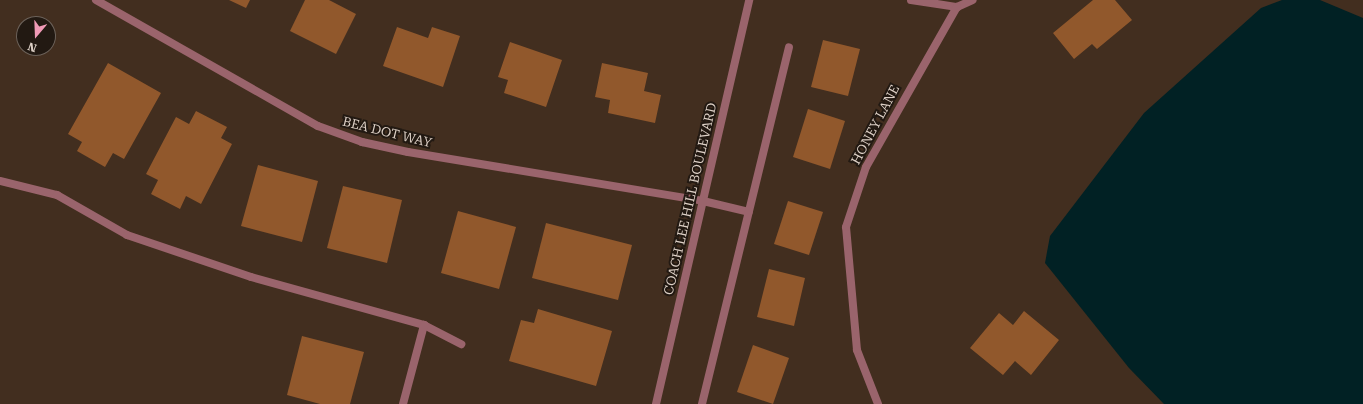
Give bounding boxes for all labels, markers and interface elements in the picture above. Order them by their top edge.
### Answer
north arrow [16,16,56,56]
text: N [26,39,38,54]
street label: HONEY LANE [848,83,904,167]
street label: COACH LEE HILL BOULEVARD [661,101,721,297]
street label: BEA DOT WAY [341,114,433,152]

